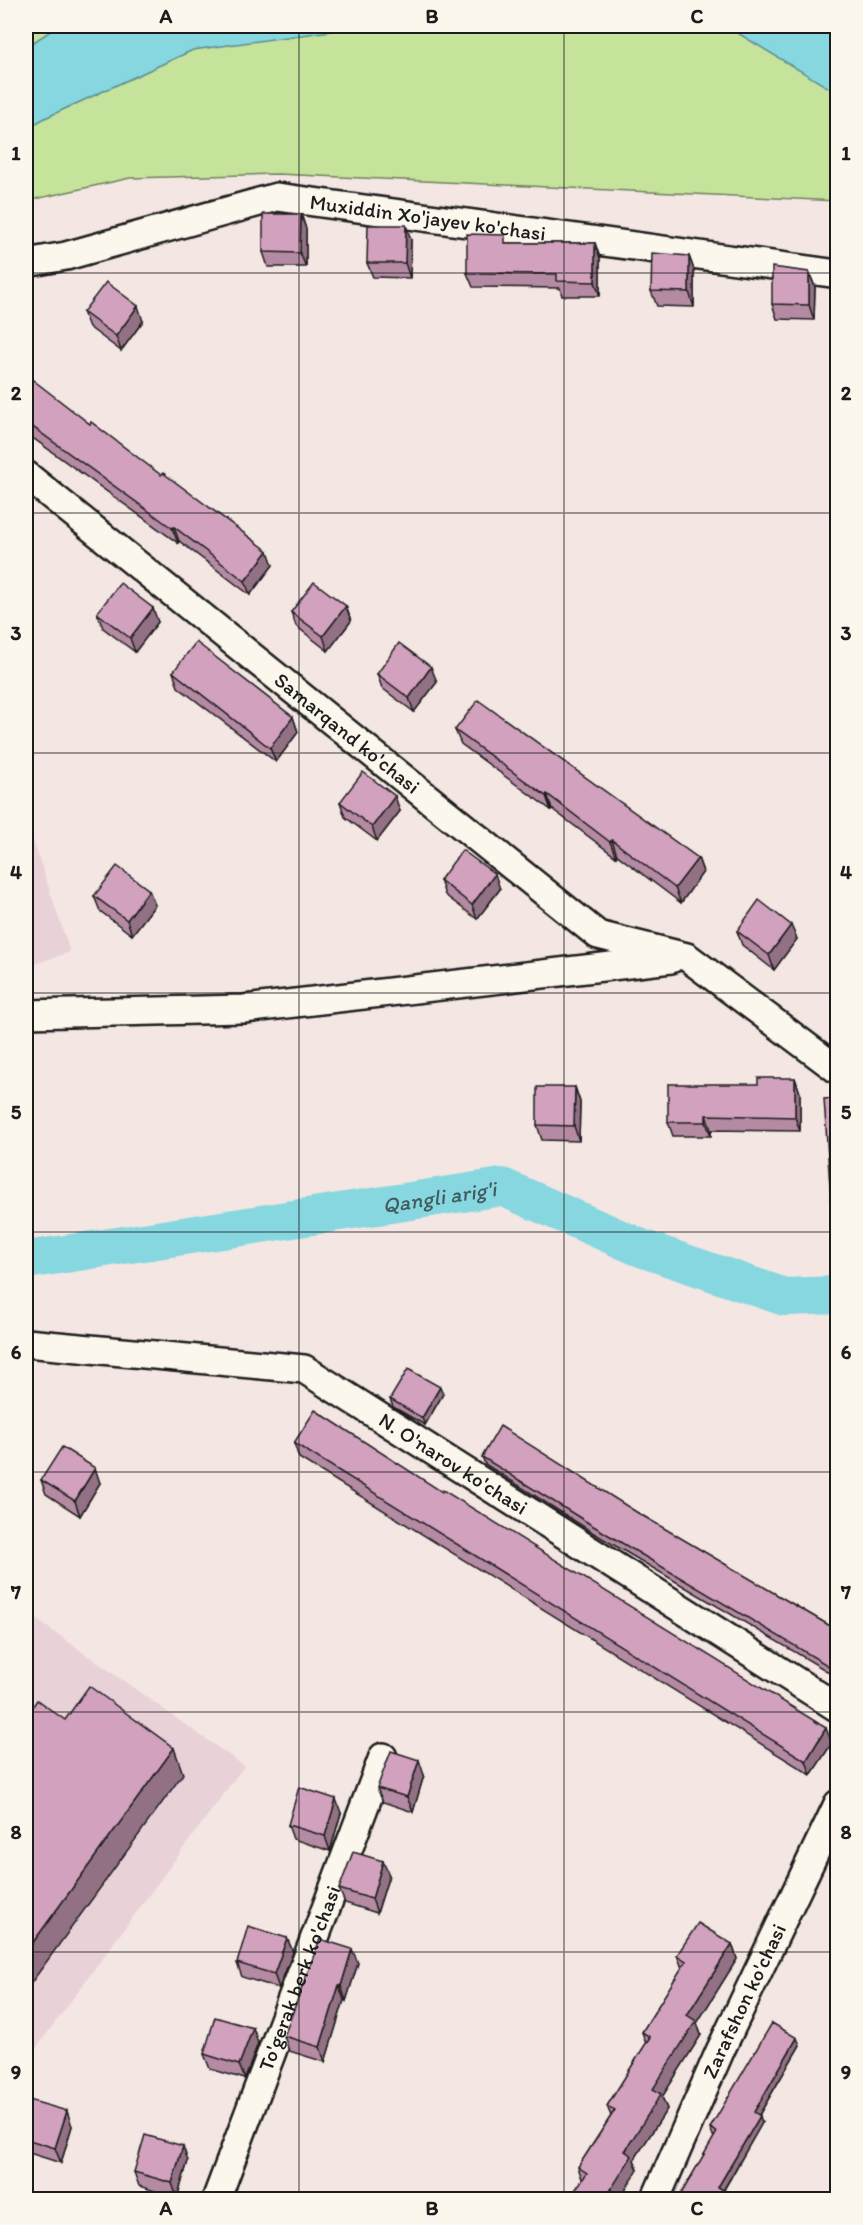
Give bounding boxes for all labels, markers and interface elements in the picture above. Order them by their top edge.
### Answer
text: A [159,4,173,28]
text: B [426,4,439,28]
text: C [691,4,704,28]
text: 1 [11,141,21,165]
text: 1 [841,141,851,165]
street label: Muxiddin Xo'jayev ko'chasi [308,189,548,246]
text: 2 [11,381,22,405]
text: 2 [841,381,852,405]
text: 3 [11,621,22,645]
text: 3 [841,621,852,645]
street label: Samarqand ko'chasi [270,667,425,799]
text: 4 [10,860,22,884]
text: 4 [840,860,852,884]
text: 5 [11,1100,22,1124]
text: 5 [841,1100,852,1124]
water label: Qangli arig'i [381,1175,500,1219]
text: 6 [11,1340,22,1364]
text: 6 [841,1340,852,1364]
street label: N. O'narov ko'chasi [375,1407,532,1520]
text: 7 [10,1580,21,1604]
text: 7 [840,1580,851,1604]
text: 8 [11,1820,22,1844]
text: 8 [841,1820,852,1844]
street label: To'gerak berk ko'chasi [253,1882,345,2074]
street label: Zarafshon ko'chasi [697,1919,791,2082]
text: 9 [11,2060,21,2084]
text: 9 [841,2060,851,2084]
text: A [159,2196,173,2220]
text: B [426,2196,439,2220]
text: C [691,2196,704,2220]

